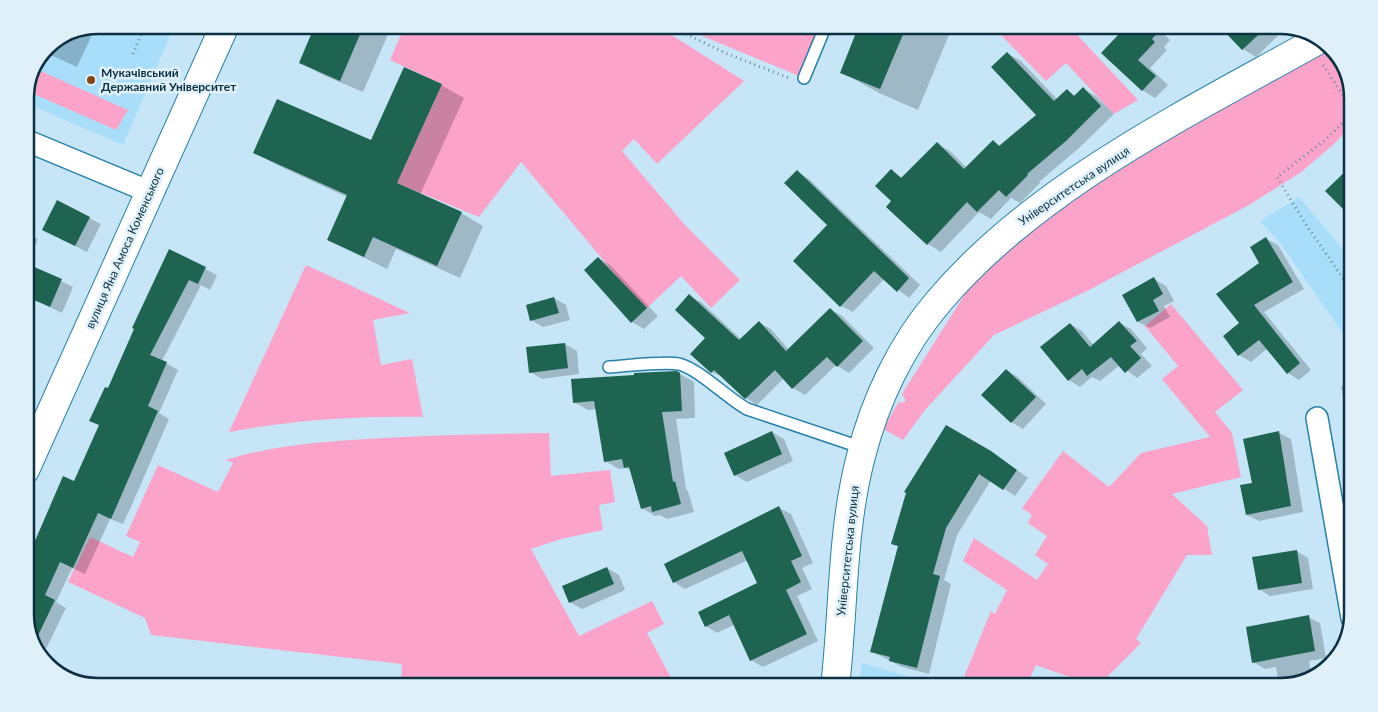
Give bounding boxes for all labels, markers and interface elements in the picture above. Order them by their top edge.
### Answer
place label: Мукачівський Державний Університет [101,65,237,94]
marker: Мукачівський Державний Університет [85,74,97,86]
street label: Університетська вулиця [1015,143,1132,228]
street label: вулиця Яна Амоса Коменського [82,165,167,331]
street label: Університетська вулиця [833,485,862,617]

